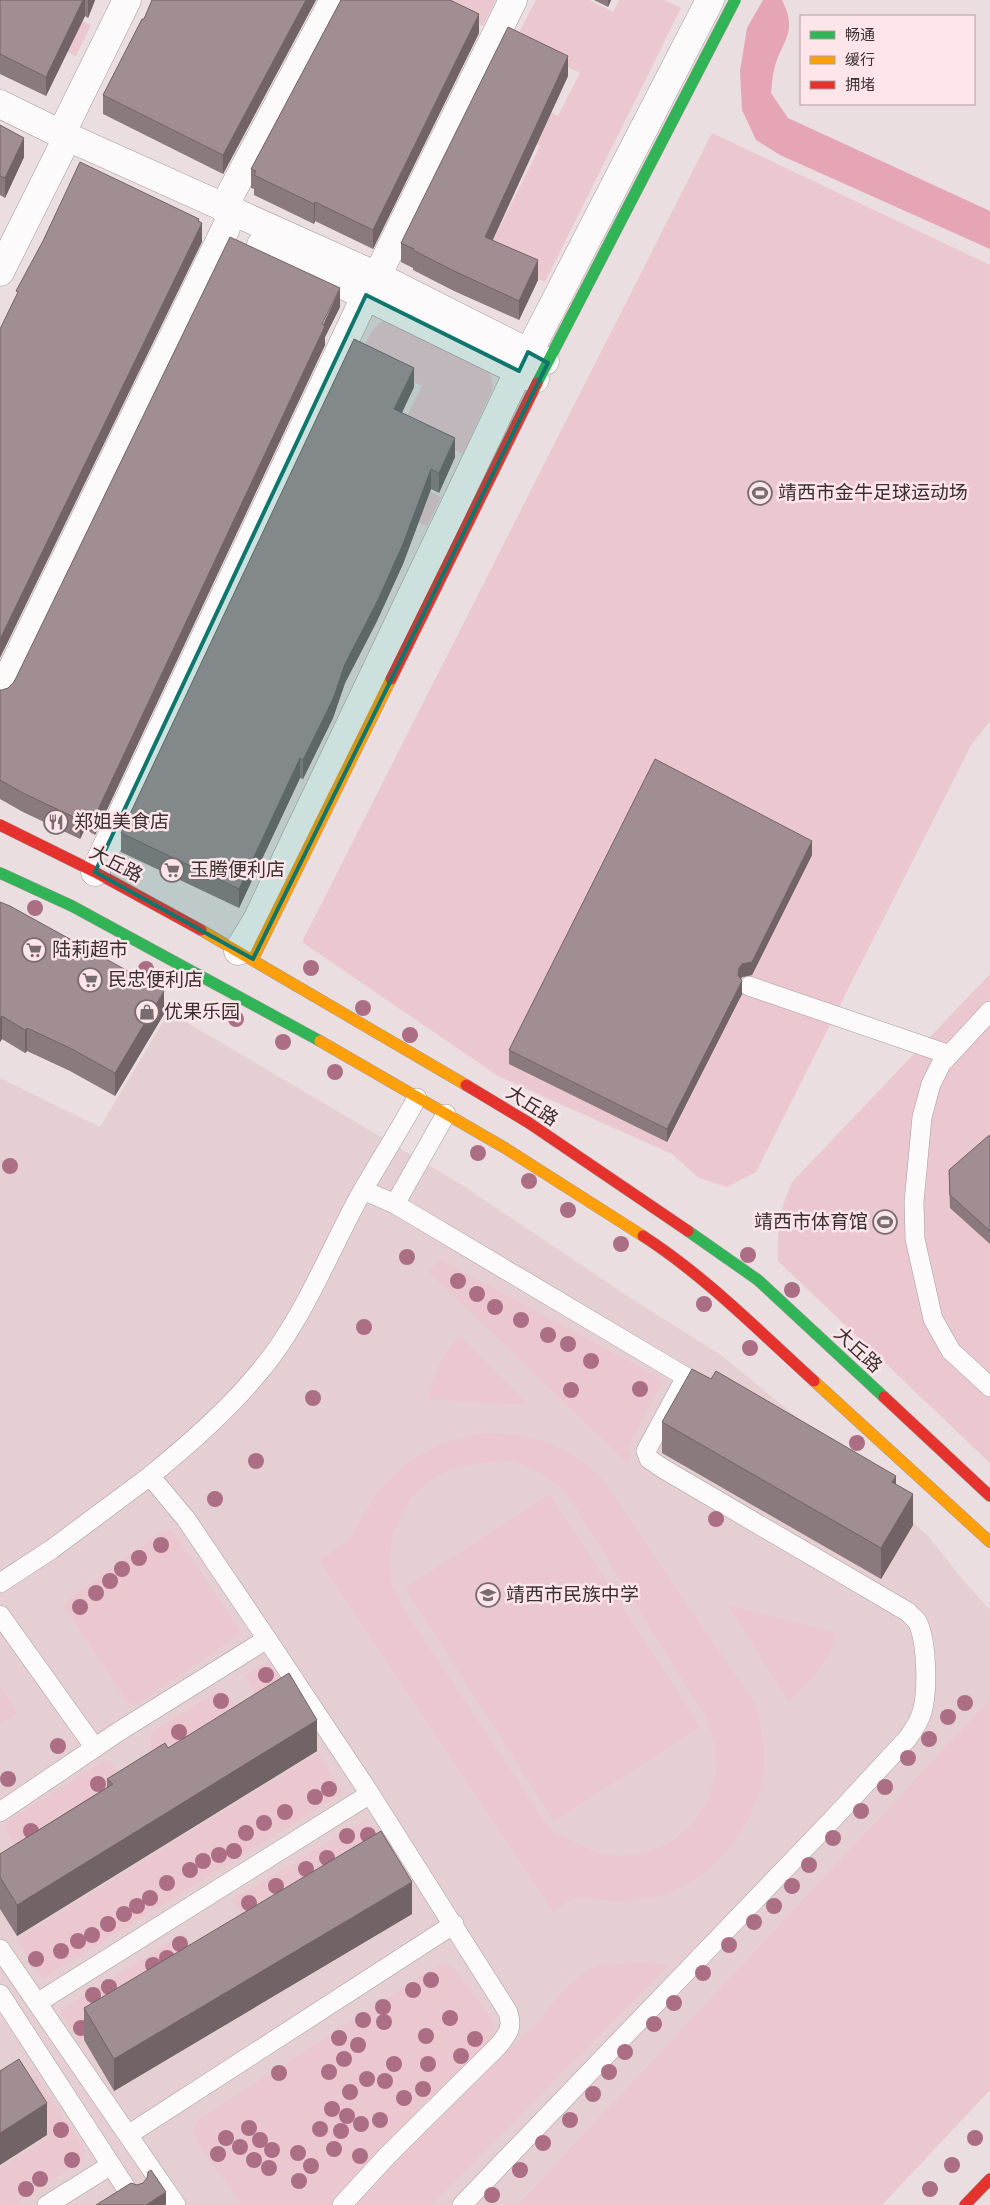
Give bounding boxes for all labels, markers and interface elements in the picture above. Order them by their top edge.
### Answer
legend [800,15,975,105]
text: 畅通 [845,26,875,44]
text: 缓行 [845,51,875,69]
text: 拥堵 [845,76,875,94]
sports icon: 靖西市金牛足球运动场 [747,480,773,506]
place label: 靖西市金牛足球运动场 [778,482,968,504]
restaurant icon: 郑姐美食店 [43,809,69,835]
place label: 郑姐美食店 [74,811,169,833]
street label: 大丘路 [86,841,146,887]
supermarket icon: 玉腾便利店 [159,857,185,883]
place label: 玉腾便利店 [190,859,285,881]
supermarket icon: 陆莉超市 [21,937,47,963]
place label: 陆莉超市 [52,939,128,961]
supermarket icon: 民忠便利店 [77,967,103,993]
place label: 民忠便利店 [108,969,203,991]
shop icon: 优果乐园 [134,999,160,1025]
place label: 优果乐园 [164,1001,240,1023]
street label: 大丘路 [502,1081,562,1131]
sports icon: 靖西市体育馆 [872,1209,898,1235]
place label: 靖西市体育馆 [754,1211,868,1233]
street label: 大丘路 [830,1323,886,1377]
school or university icon: 靖西市民族中学 [475,1582,501,1608]
place label: 靖西市民族中学 [506,1584,639,1606]

